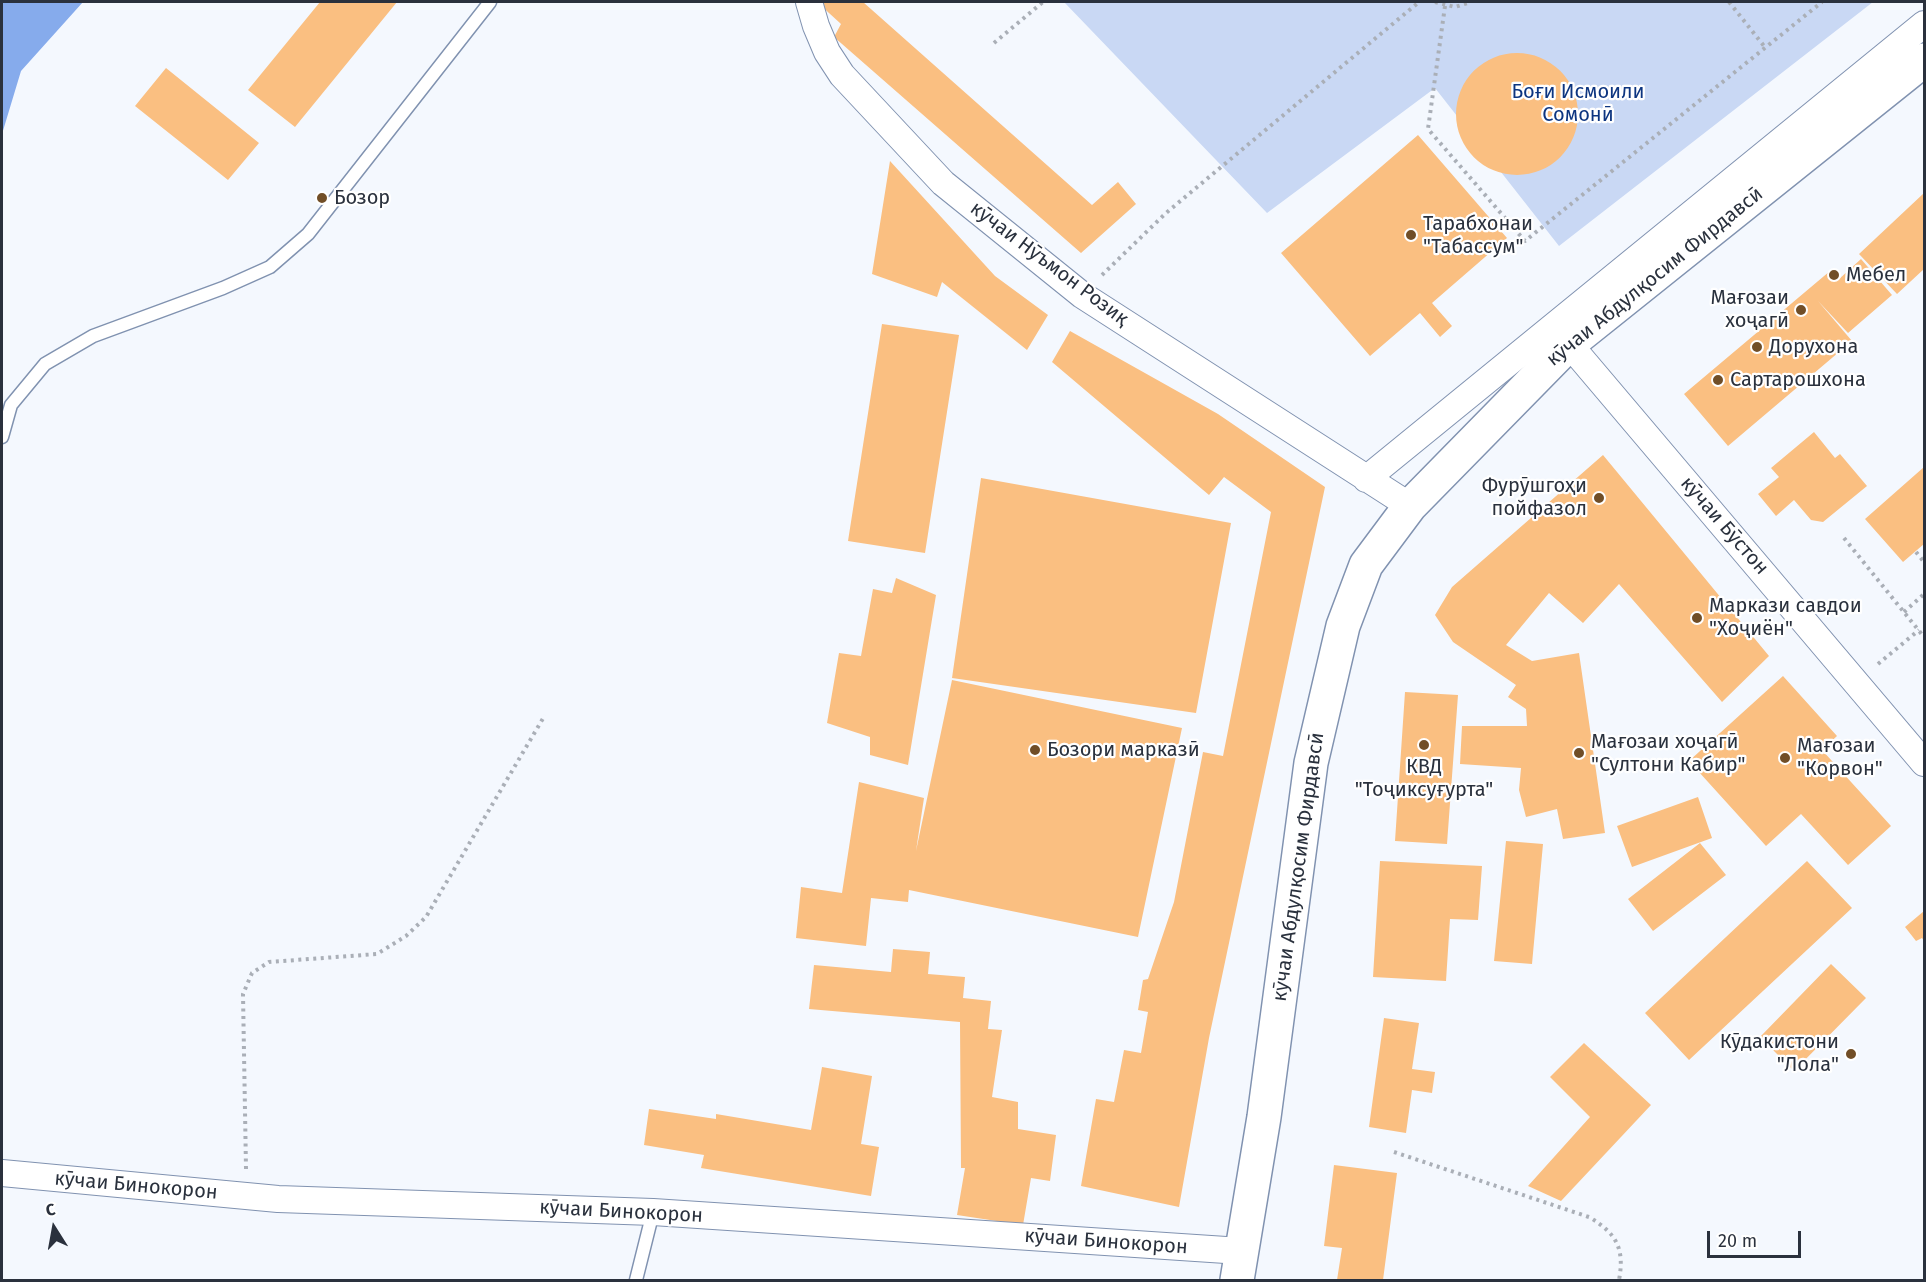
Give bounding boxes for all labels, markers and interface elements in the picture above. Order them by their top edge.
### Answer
park label: Боғи Исмоили Сомонӣ [1511,80,1645,127]
street label: кӯчаи Абдулқосим Фирдавсӣ [1542,182,1768,372]
place label: Бозор [334,186,390,210]
marker: Бозор [315,191,329,205]
street label: кӯчаи Нӯъмон Розиқ [965,197,1133,331]
place label: Тарабхонаи "Табассум" [1423,212,1533,259]
marker: Тарабхонаи "Табассум" [1404,228,1418,242]
place label: Мебел [1846,263,1906,287]
marker: Мебел [1827,268,1841,282]
place label: Мағозаи хоҷагӣ [1710,286,1789,333]
marker: Мағозаи хоҷагӣ [1794,303,1808,317]
place label: Дорухона [1769,335,1858,359]
marker: Дорухона [1750,340,1764,354]
place label: Сартарошхона [1730,368,1866,392]
marker: Сартарошхона [1711,373,1725,387]
street label: кӯчаи Бӯстон [1675,472,1773,580]
place label: Фурӯшгоҳи пойфазол [1482,474,1587,521]
marker: Фурӯшгоҳи пойфазол [1592,491,1606,505]
place label: Маркази савдои "Хоҷиён" [1709,594,1862,641]
marker: Маркази савдои "Хоҷиён" [1690,611,1704,625]
place label: Мағозаи хоҷагӣ "Султони Кабир" [1591,730,1745,777]
street label: кӯчаи Абдулқосим Фирдавсӣ [1268,731,1330,1003]
place label: Мағозаи "Корвон" [1797,734,1883,781]
place label: Бозори марказӣ [1047,738,1200,762]
marker: КВД "Тоҷиксуғурта" [1417,738,1431,752]
marker: Бозори марказӣ [1028,743,1042,757]
marker: Мағозаи хоҷагӣ "Султони Кабир" [1572,746,1586,760]
marker: Мағозаи "Корвон" [1778,751,1792,765]
place label: КВД "Тоҷиксуғурта" [1355,755,1493,802]
place label: Кӯдакистони "Лола" [1720,1030,1839,1077]
marker: Кӯдакистони "Лола" [1844,1047,1858,1061]
street label: кӯчаи Бинокорон [53,1167,219,1205]
street label: кӯчаи Бинокорон [539,1196,703,1228]
north arrow [24,1198,84,1258]
text: С [44,1200,57,1220]
scale bar [1710,1219,1804,1257]
street label: кӯчаи Бинокорон [1023,1224,1189,1260]
text: 20 m [1718,1230,1757,1252]

